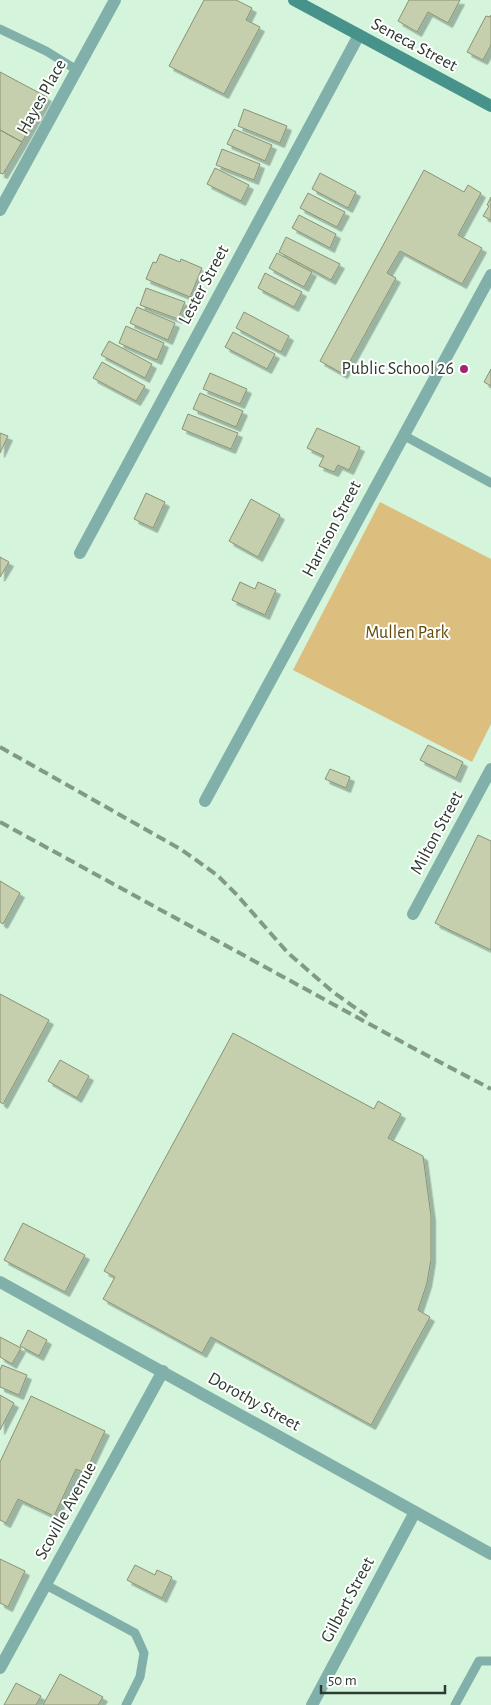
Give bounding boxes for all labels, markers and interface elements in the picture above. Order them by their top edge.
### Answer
street label: Seneca Street [368,15,460,75]
street label: Hayes Place [14,56,70,138]
street label: Lester Street [176,242,233,328]
place label: Public School 26 [342,360,454,378]
marker: Public School 26 [458,363,470,375]
street label: Harrison Street [299,478,365,580]
park label: Mullen Park [365,624,450,642]
street label: Milton Street [408,788,467,878]
street label: Dorothy Street [205,1369,303,1435]
street label: Scoville Avenue [32,1459,100,1563]
street label: Gilbert Street [318,1554,378,1646]
scale bar [321,1662,445,1694]
text: 50 m [328,1673,357,1688]

